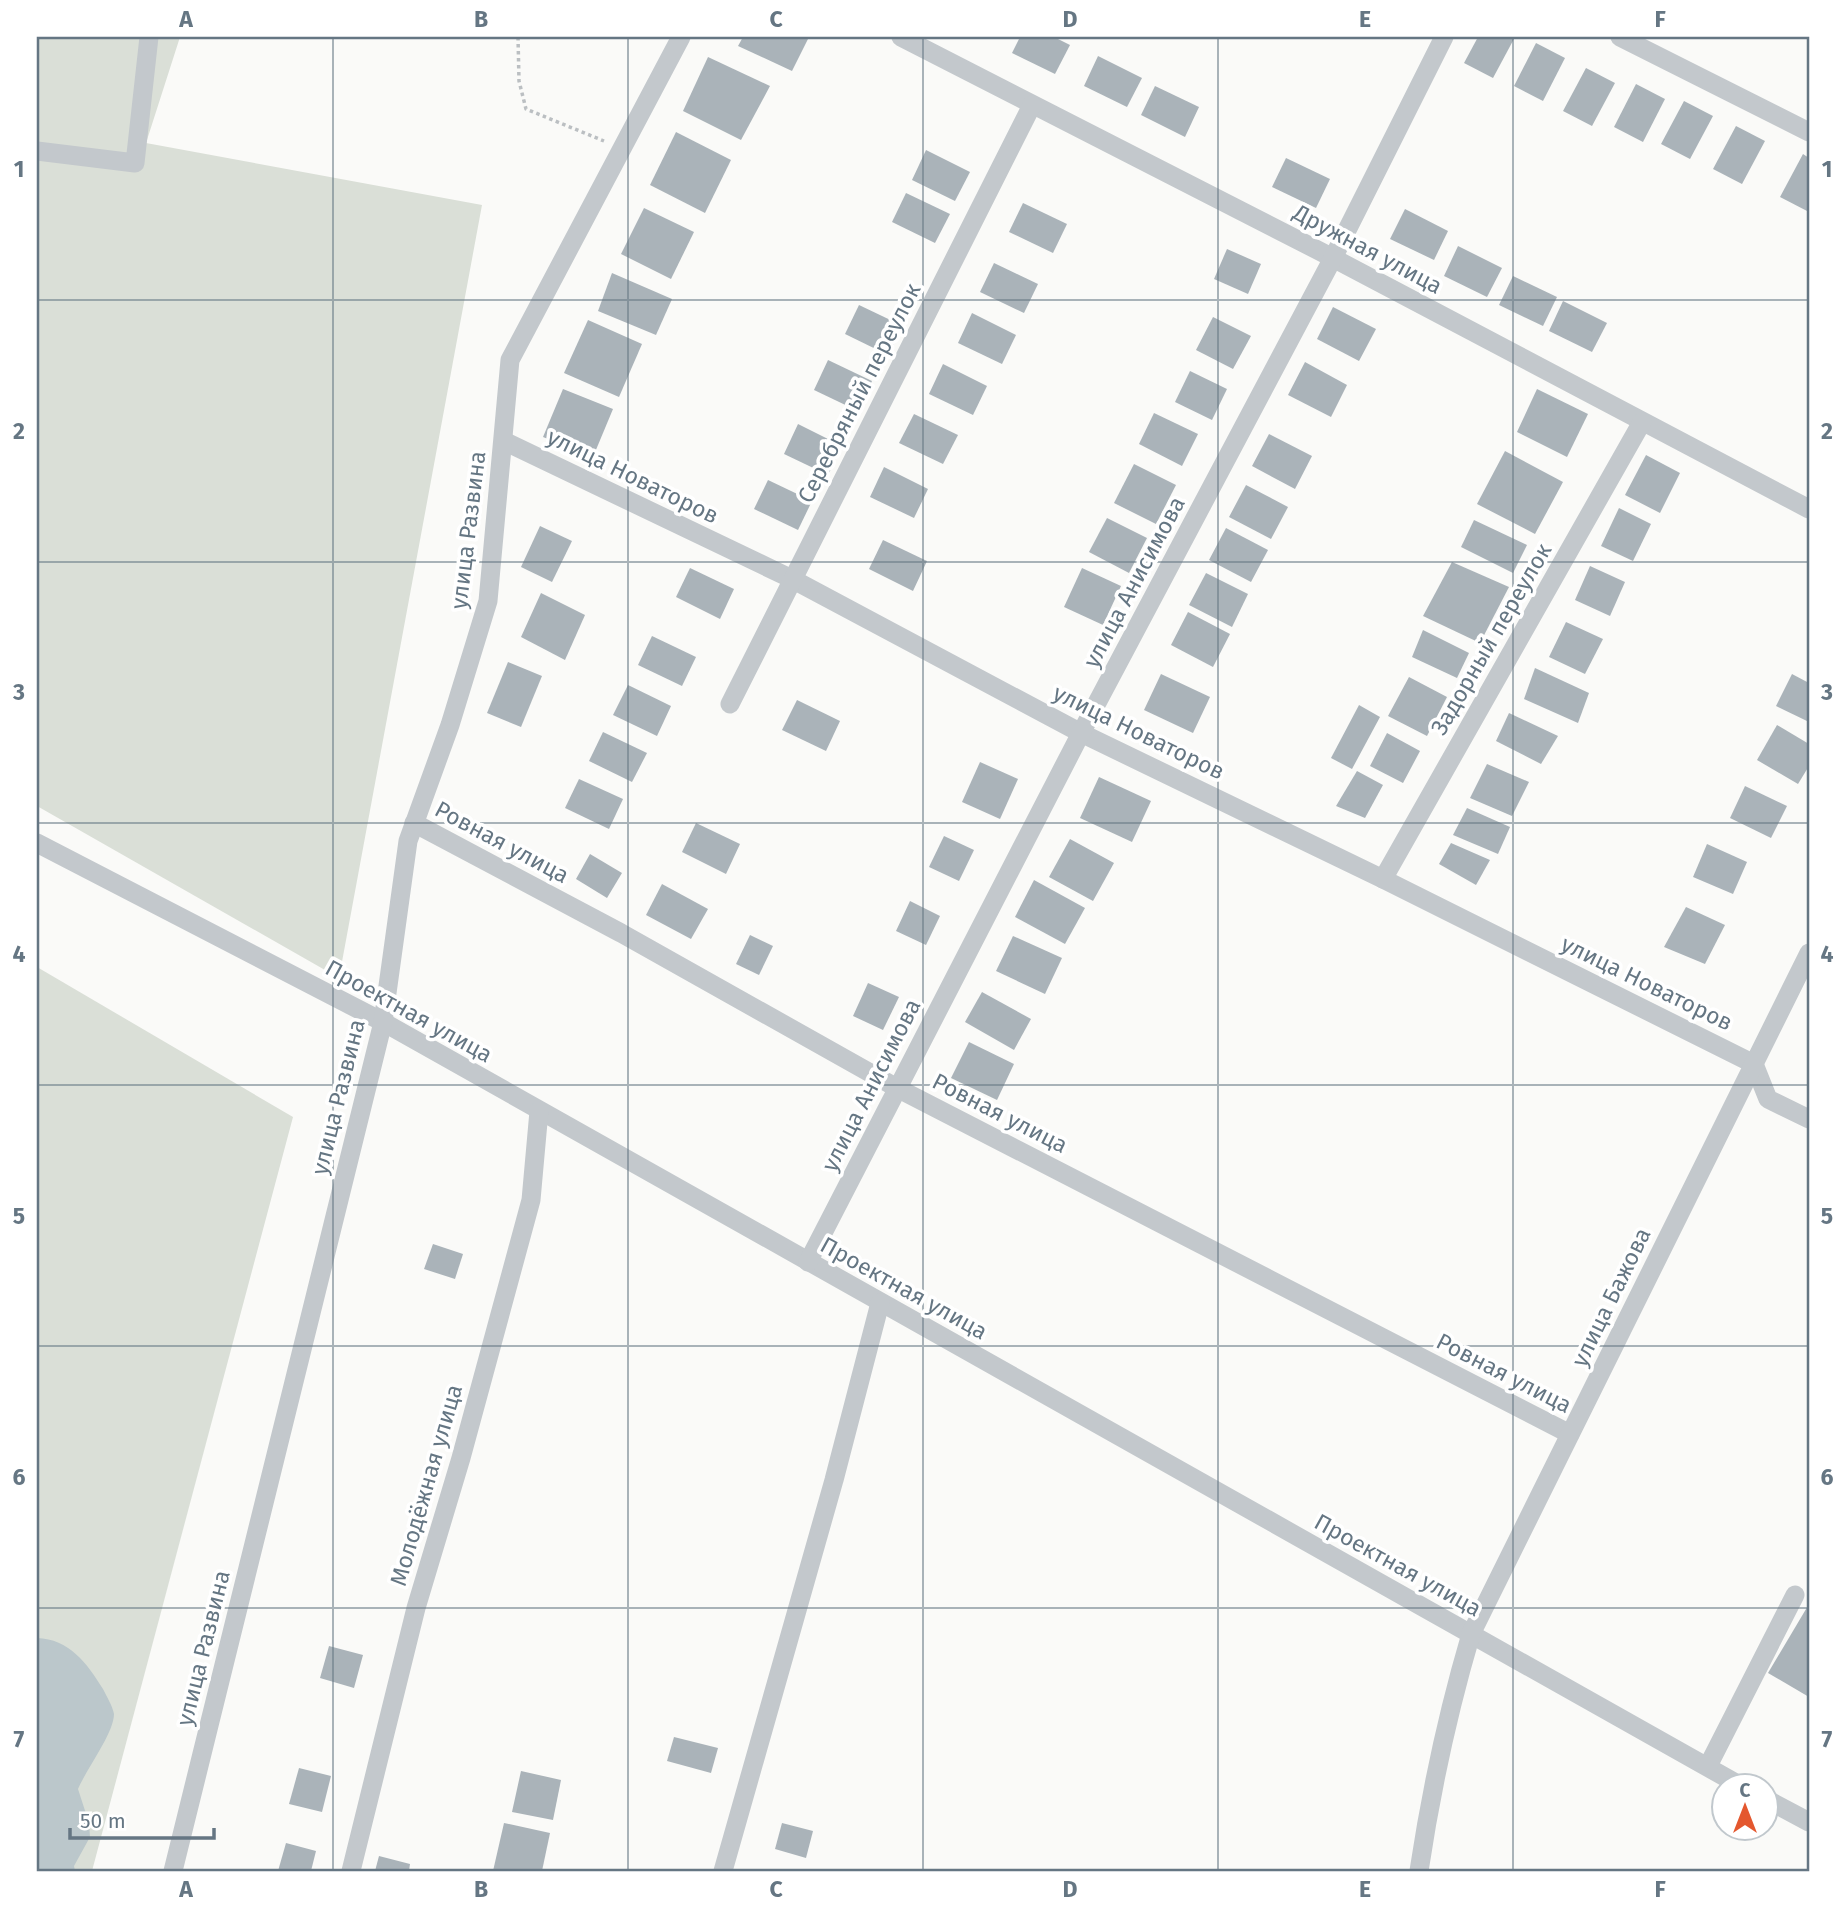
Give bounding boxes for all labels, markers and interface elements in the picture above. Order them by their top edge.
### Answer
text: A [178,5,193,33]
text: B [474,5,488,33]
text: C [769,5,783,33]
text: D [1063,5,1078,33]
text: E [1359,5,1371,33]
text: F [1654,5,1666,33]
text: 1 [14,155,24,183]
text: 1 [1822,155,1832,183]
street label: Дружная улица [1288,198,1447,300]
street label: Серебряный переулок [791,278,927,508]
text: 2 [13,417,25,445]
text: 2 [1821,417,1833,445]
street label: улица Новаторов [543,422,723,530]
street label: улица Развина [444,449,492,611]
street label: улица Анисимова [1077,492,1191,672]
street label: Задорный переулок [1425,538,1557,740]
text: 3 [12,678,25,706]
street label: улица Новаторов [1049,678,1229,786]
text: 3 [1820,678,1833,706]
street label: Ровная улица [430,795,574,889]
street label: улица Новаторов [1557,929,1737,1037]
text: 4 [13,940,26,968]
text: 4 [1821,940,1834,968]
street label: Проектная улица [321,954,497,1068]
street label: улица Анисимова [815,994,927,1176]
street label: улица Развина [305,1016,371,1178]
street label: Ровная улица [928,1067,1072,1159]
text: 5 [13,1202,25,1230]
text: 5 [1821,1202,1833,1230]
street label: улица Бажова [1565,1223,1657,1371]
street label: Проектная улица [816,1231,992,1345]
street label: Ровная улица [1432,1327,1576,1419]
street label: Молодёжная улица [384,1381,468,1589]
text: 6 [13,1463,26,1491]
text: 6 [1821,1463,1834,1491]
street label: Проектная улица [1310,1508,1486,1622]
street label: улица Развина [170,1567,236,1729]
text: 7 [14,1725,25,1753]
text: 7 [1822,1725,1833,1753]
north arrow [1710,1772,1780,1842]
text: С [1740,1779,1751,1802]
scale bar [70,1796,214,1840]
text: 50 m [80,1808,126,1834]
text: A [178,1875,193,1903]
text: B [474,1875,488,1903]
text: C [769,1875,783,1903]
text: D [1063,1875,1078,1903]
text: E [1359,1875,1371,1903]
text: F [1654,1875,1666,1903]

